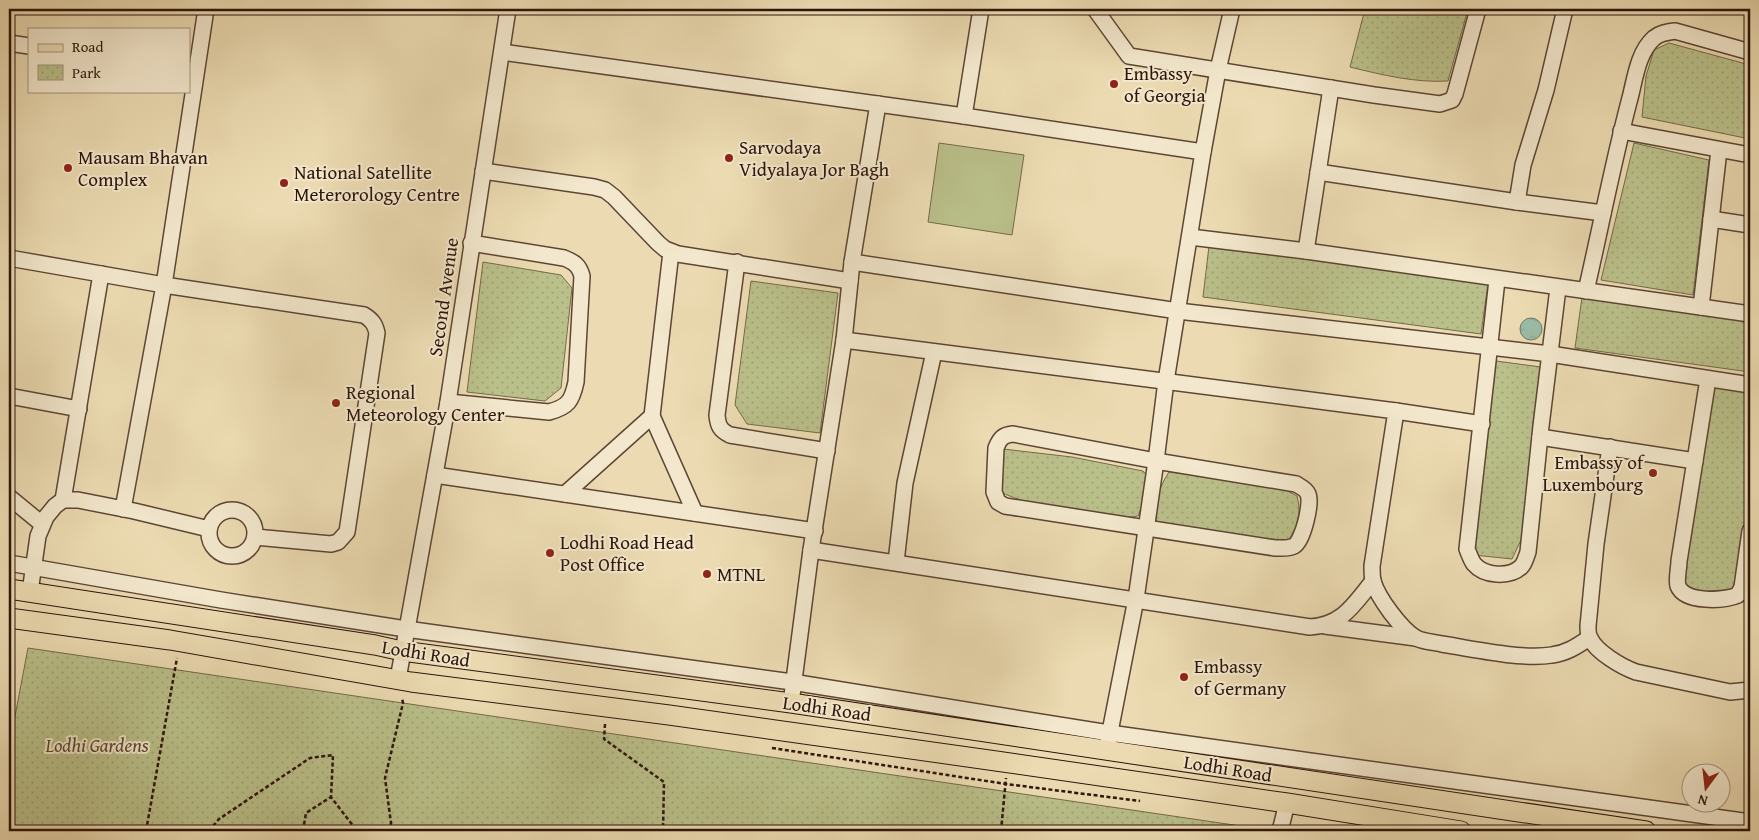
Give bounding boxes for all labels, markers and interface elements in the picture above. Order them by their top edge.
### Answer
legend [28,28,190,92]
text: Road [72,36,103,57]
place label: Embassy of Georgia [1124,59,1205,109]
text: Park [72,62,101,83]
marker: Embassy of Georgia [1108,78,1120,90]
place label: Sarvodaya Vidyalaya Jor Bagh [739,133,890,183]
place label: Mausam Bhavan Complex [78,143,208,193]
marker: Sarvodaya Vidyalaya Jor Bagh [723,152,735,164]
place label: National Satellite Meterorology Centre [294,158,460,208]
marker: Mausam Bhavan Complex [62,162,74,174]
marker: National Satellite Meterorology Centre [278,177,290,189]
street label: Second Avenue [421,236,465,358]
place label: Regional Meteorology Center [346,378,505,428]
marker: Regional Meteorology Center [330,397,342,409]
place label: Embassy of Luxembourg [1543,448,1645,498]
marker: Embassy of Luxembourg [1647,467,1659,479]
place label: Lodhi Road Head Post Office [560,528,695,578]
marker: Lodhi Road Head Post Office [544,547,556,559]
place label: MTNL [717,560,765,588]
marker: MTNL [701,568,713,580]
street label: Lodhi Road [380,632,473,674]
place label: Embassy of Germany [1194,652,1287,702]
marker: Embassy of Germany [1178,671,1190,683]
street label: Lodhi Road [781,688,874,728]
park label: Lodhi Gardens [44,731,149,759]
street label: Lodhi Road [1182,747,1275,789]
north arrow [1682,762,1732,812]
text: N [1695,790,1710,811]

